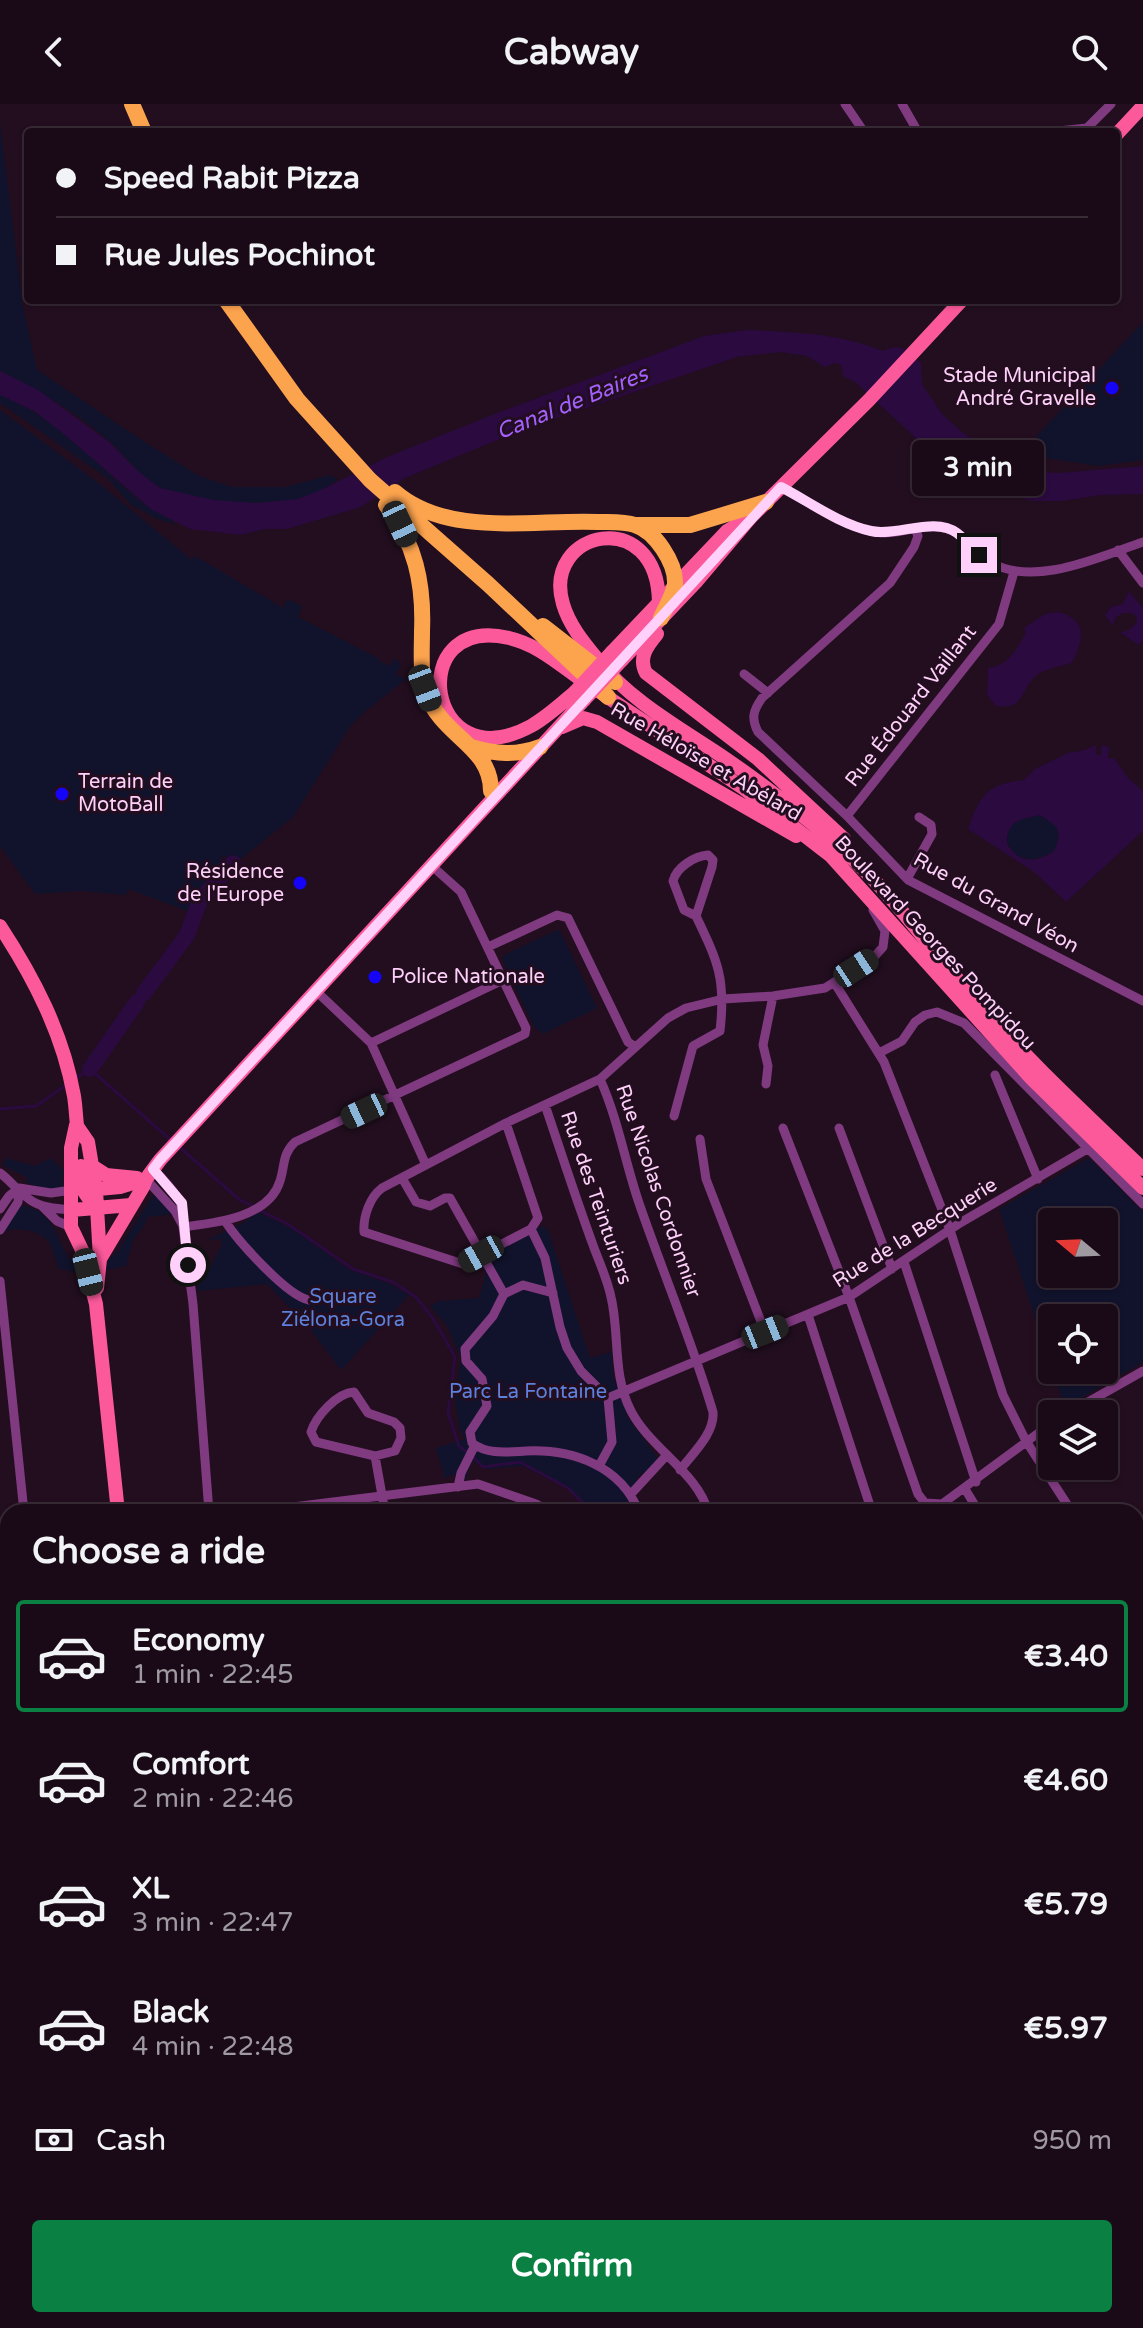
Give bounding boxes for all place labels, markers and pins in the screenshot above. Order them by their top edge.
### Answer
place label: Stade Municipal André Gravelle [943,364,1096,411]
marker: Stade Municipal André Gravelle [1103,379,1121,397]
place label: Terrain de MotoBall [78,770,173,817]
marker: Terrain de MotoBall [53,785,71,803]
place label: Résidence de l'Europe [177,860,284,907]
marker: Résidence de l'Europe [291,874,309,892]
place label: Police Nationale [391,965,545,989]
marker: Police Nationale [366,968,384,986]

